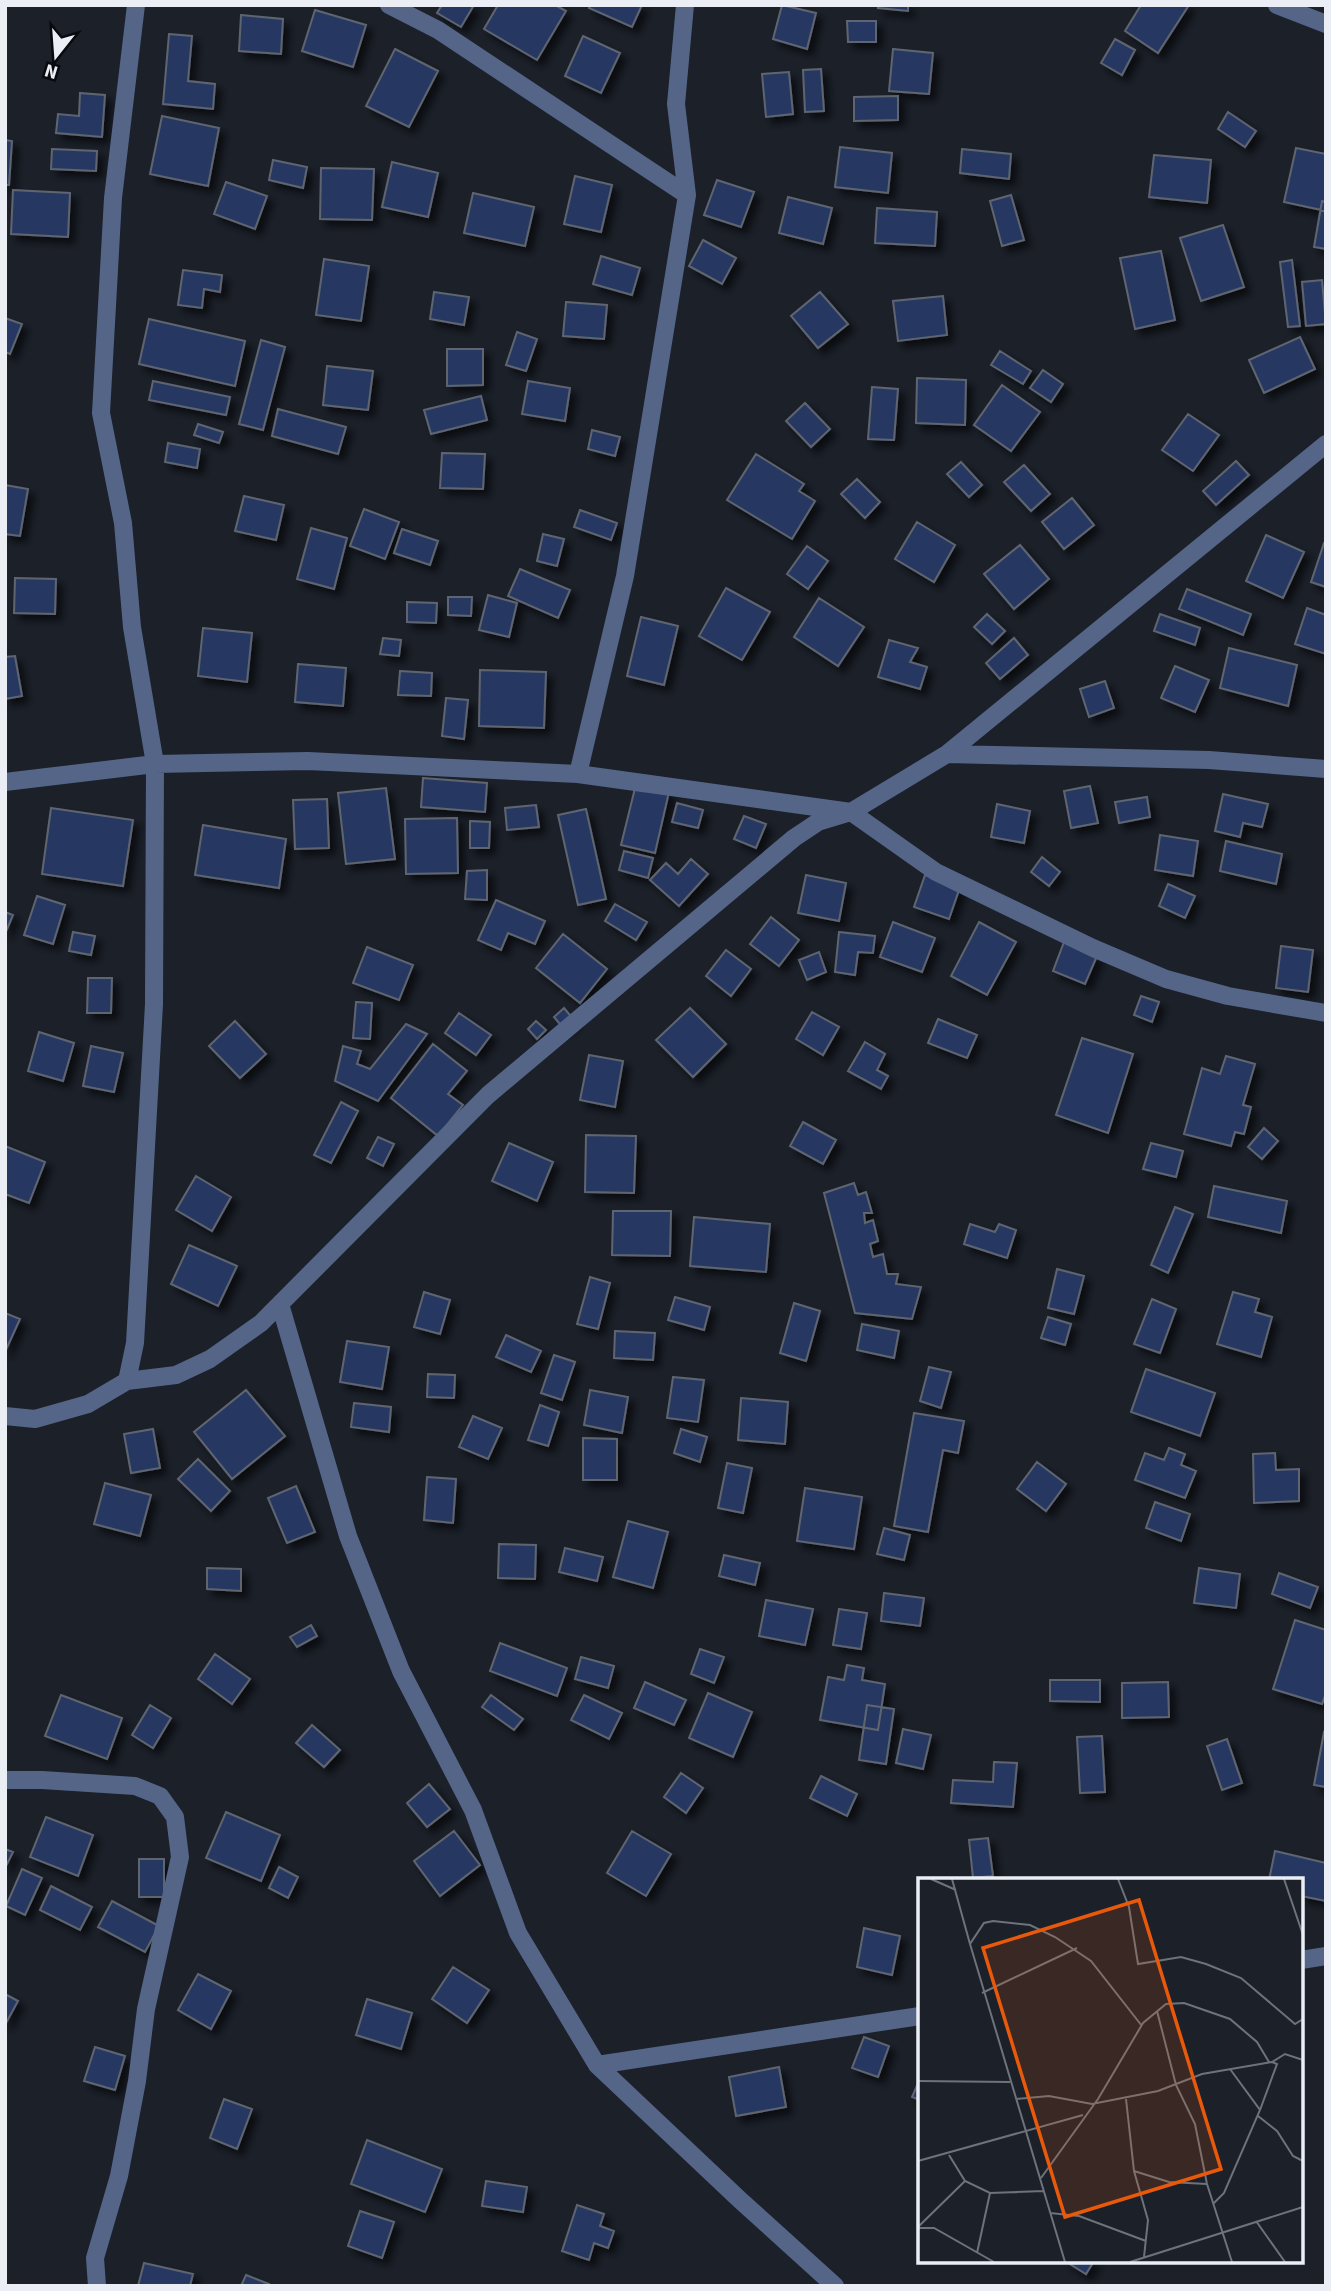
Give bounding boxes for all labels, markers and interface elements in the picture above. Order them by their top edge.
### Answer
north arrow [21,21,91,91]
text: N [41,56,61,86]
inset map [918,1878,1303,2263]

